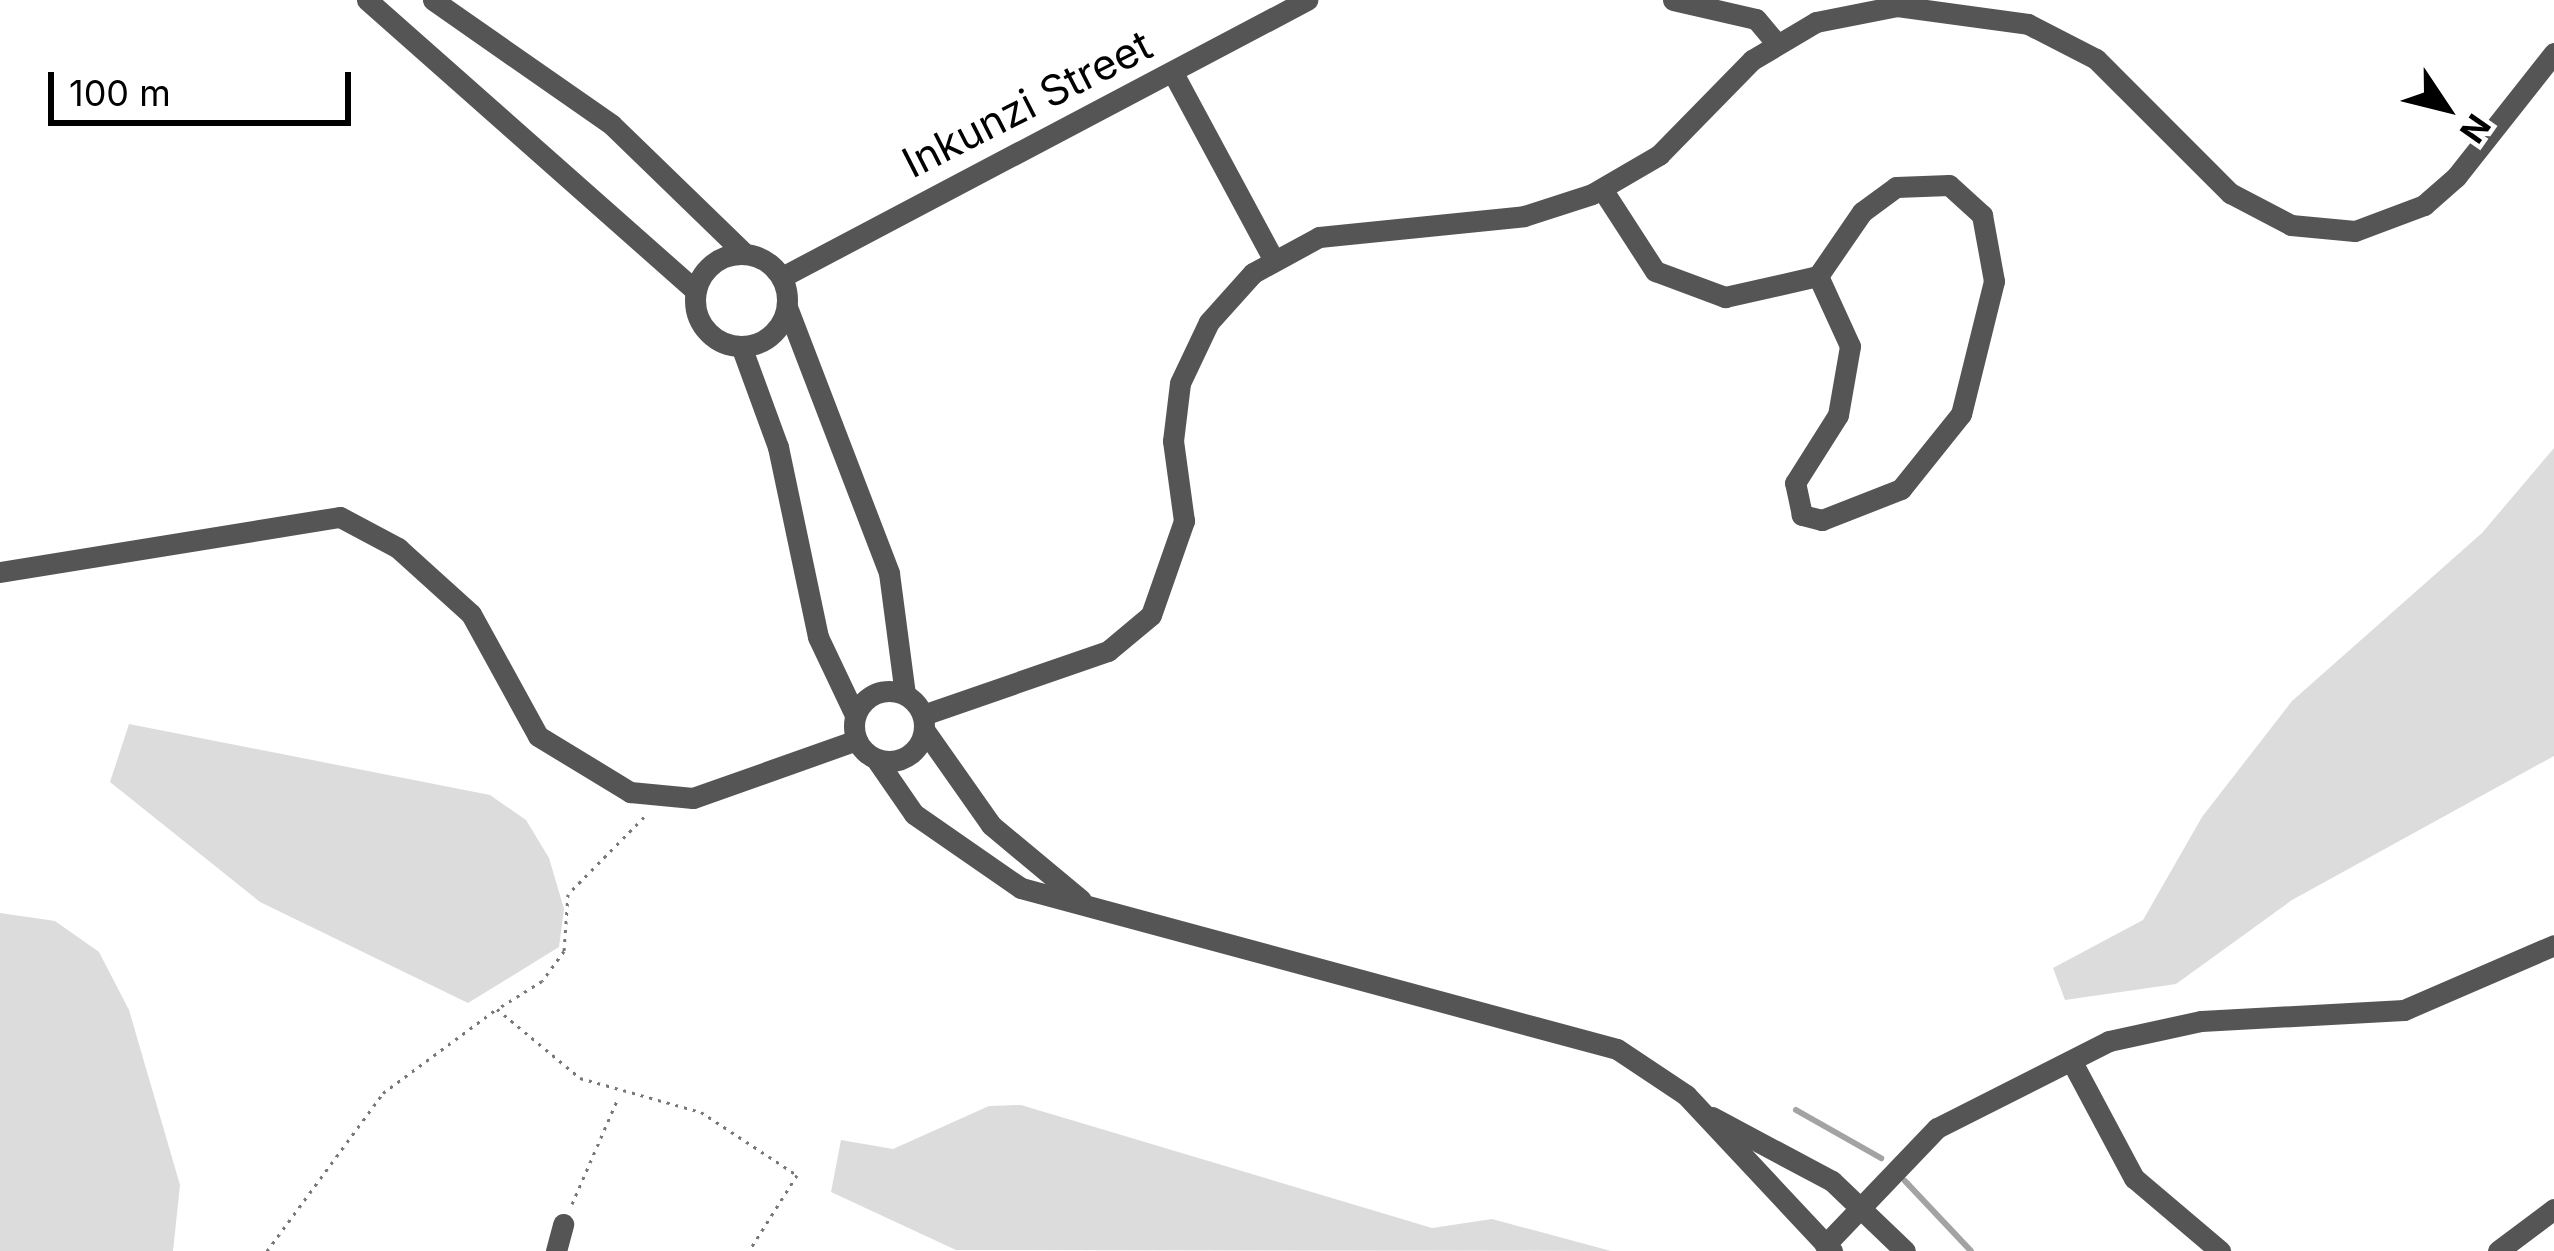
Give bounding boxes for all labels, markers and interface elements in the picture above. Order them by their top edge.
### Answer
street label: Inkunzi Street [894,20,1160,188]
scale bar [54,48,357,122]
north arrow [2386,48,2506,168]
text: 100 m [69,71,171,115]
text: N [2452,107,2499,150]

